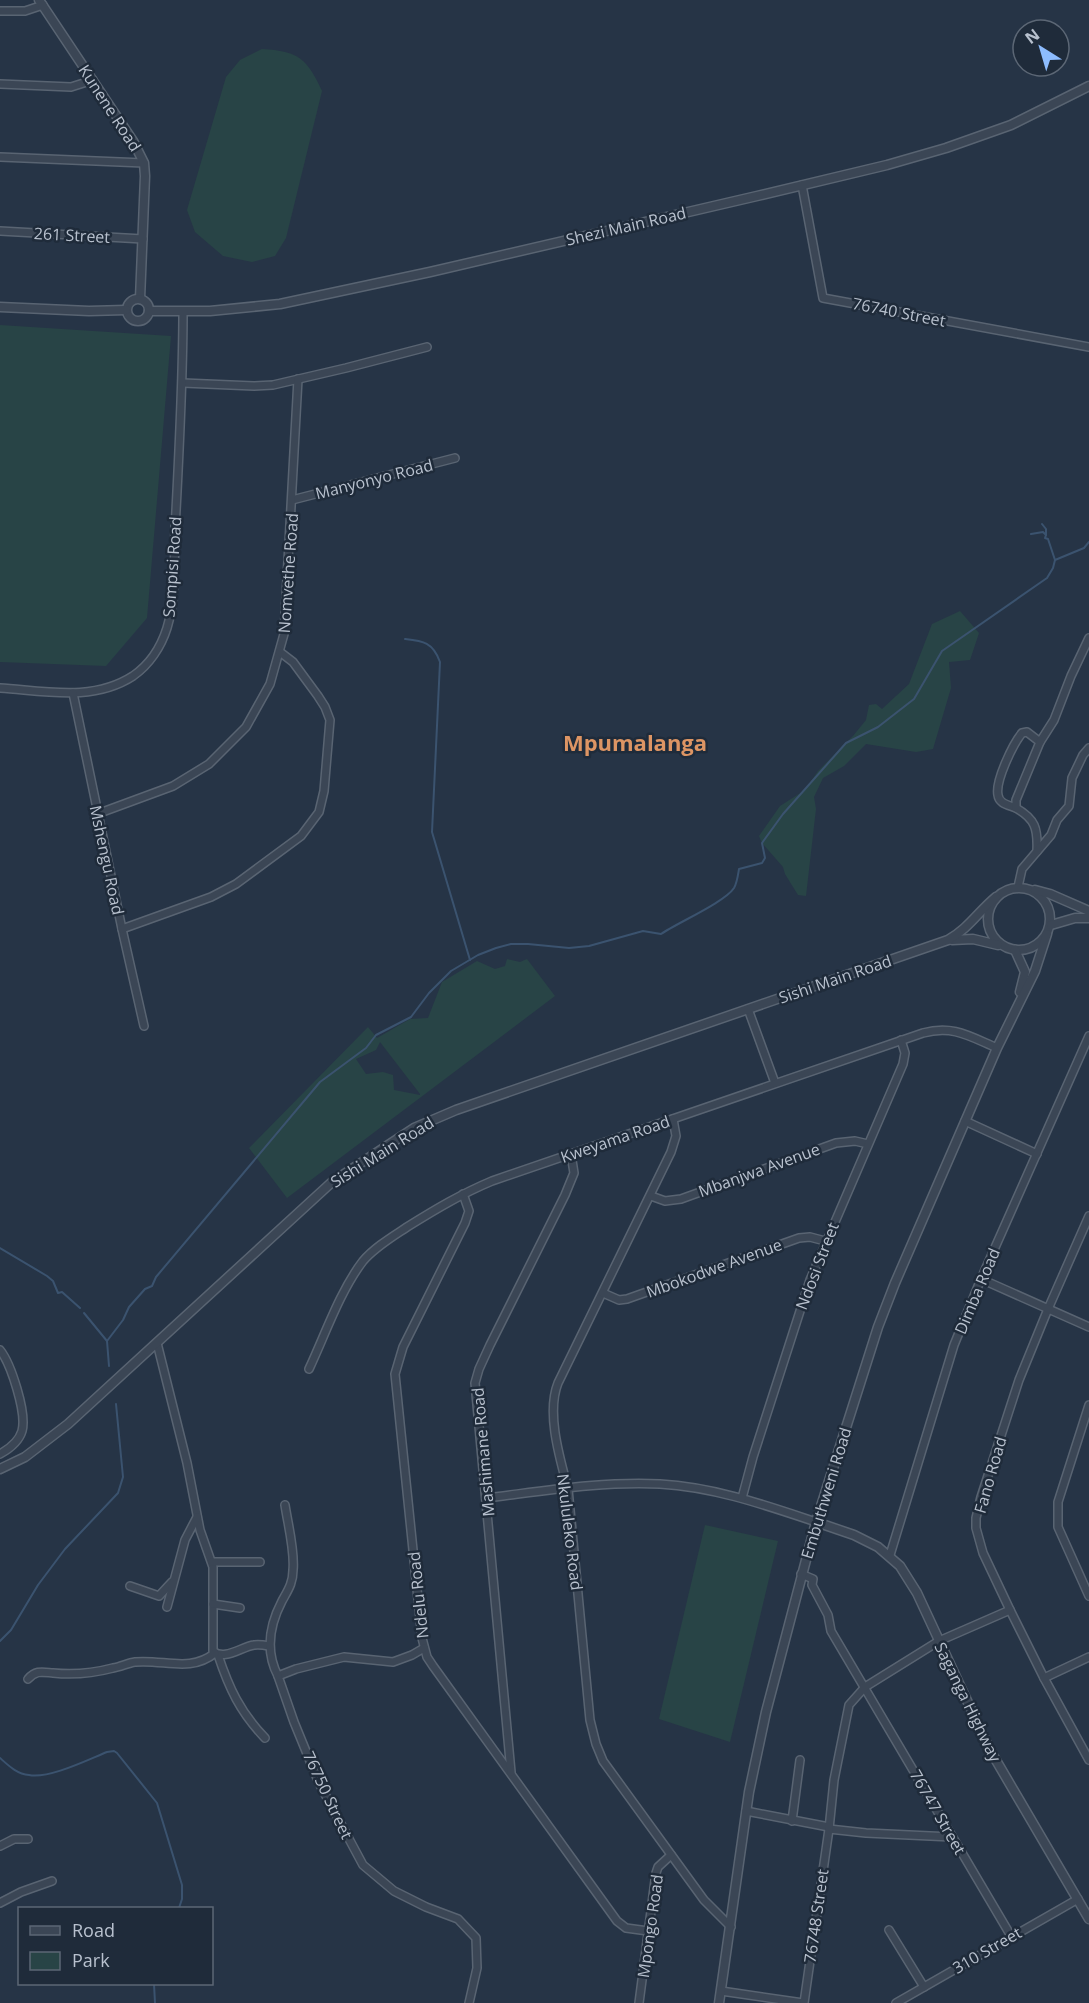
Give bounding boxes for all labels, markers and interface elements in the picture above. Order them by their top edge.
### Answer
north arrow [1011,18,1071,78]
text: N [1020,23,1044,49]
street label: Kunene Road [74,60,146,156]
street label: Shezi Main Road [564,201,688,251]
street label: 261 Street [33,222,111,248]
street label: 76740 Street [850,292,948,332]
street label: Manyonyo Road [313,454,435,504]
street label: Nomvethe Road [273,512,303,634]
street label: Sompisi Road [158,516,186,618]
district label: Mpumalanga [563,727,707,757]
street label: Mshengu Road [85,803,129,917]
street label: Sishi Main Road [776,949,894,1009]
street label: Kweyama Road [557,1110,673,1168]
street label: Sishi Main Road [326,1111,438,1193]
street label: Mbanjwa Avenue [695,1138,823,1202]
street label: Ndosi Street [790,1219,844,1313]
street label: Mbokodwe Avenue [643,1233,785,1303]
street label: Dimba Road [949,1245,1005,1337]
street label: Mashimane Road [466,1386,500,1518]
street label: Embuthweni Road [796,1425,856,1561]
street label: Fano Road [969,1434,1011,1516]
street label: Nkululeko Road [552,1472,588,1592]
street label: Ndelu Road [403,1551,433,1639]
street label: Saganga Highway [930,1639,1007,1766]
street label: 76750 Street [298,1747,358,1843]
street label: 76747 Street [905,1766,971,1859]
street label: 76748 Street [799,1867,834,1964]
street label: Mpongo Road [632,1873,668,1979]
legend [18,1907,213,1985]
text: Road [72,1918,115,1942]
street label: 310 Street [948,1921,1026,1979]
text: Park [72,1948,110,1972]

